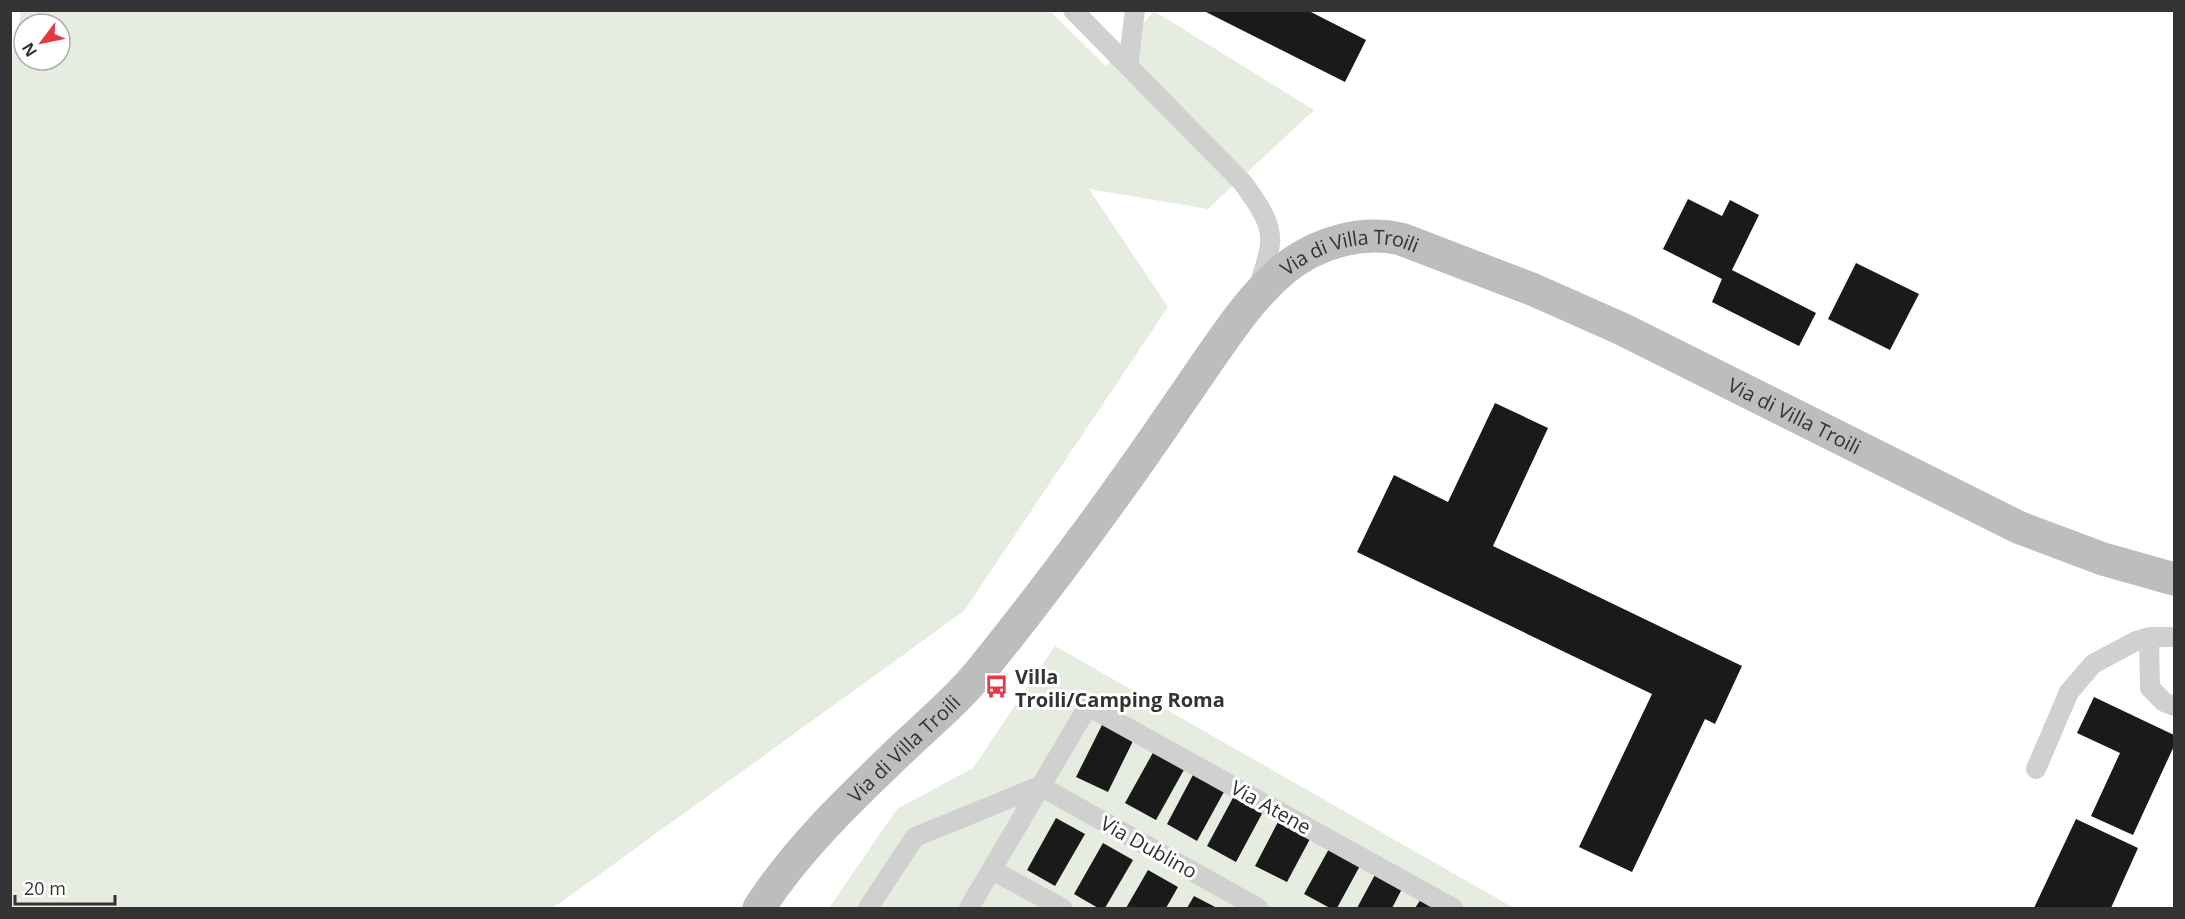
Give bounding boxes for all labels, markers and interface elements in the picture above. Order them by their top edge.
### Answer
north arrow [12,12,72,72]
text: N [17,39,42,61]
street label: Via di Villa Troili [1274,223,1423,281]
street label: Via di Villa Troili [1724,371,1866,460]
place label: Villa Troili/Camping Roma [1015,663,1225,713]
bus stop icon: Villa Troili/Camping Roma [984,674,1010,700]
street label: Via di Villa Troili [841,688,966,808]
street label: Via Atene [1226,774,1316,840]
street label: Via Dublino [1096,809,1202,885]
scale bar [15,868,116,906]
text: 20 m [24,876,66,900]

